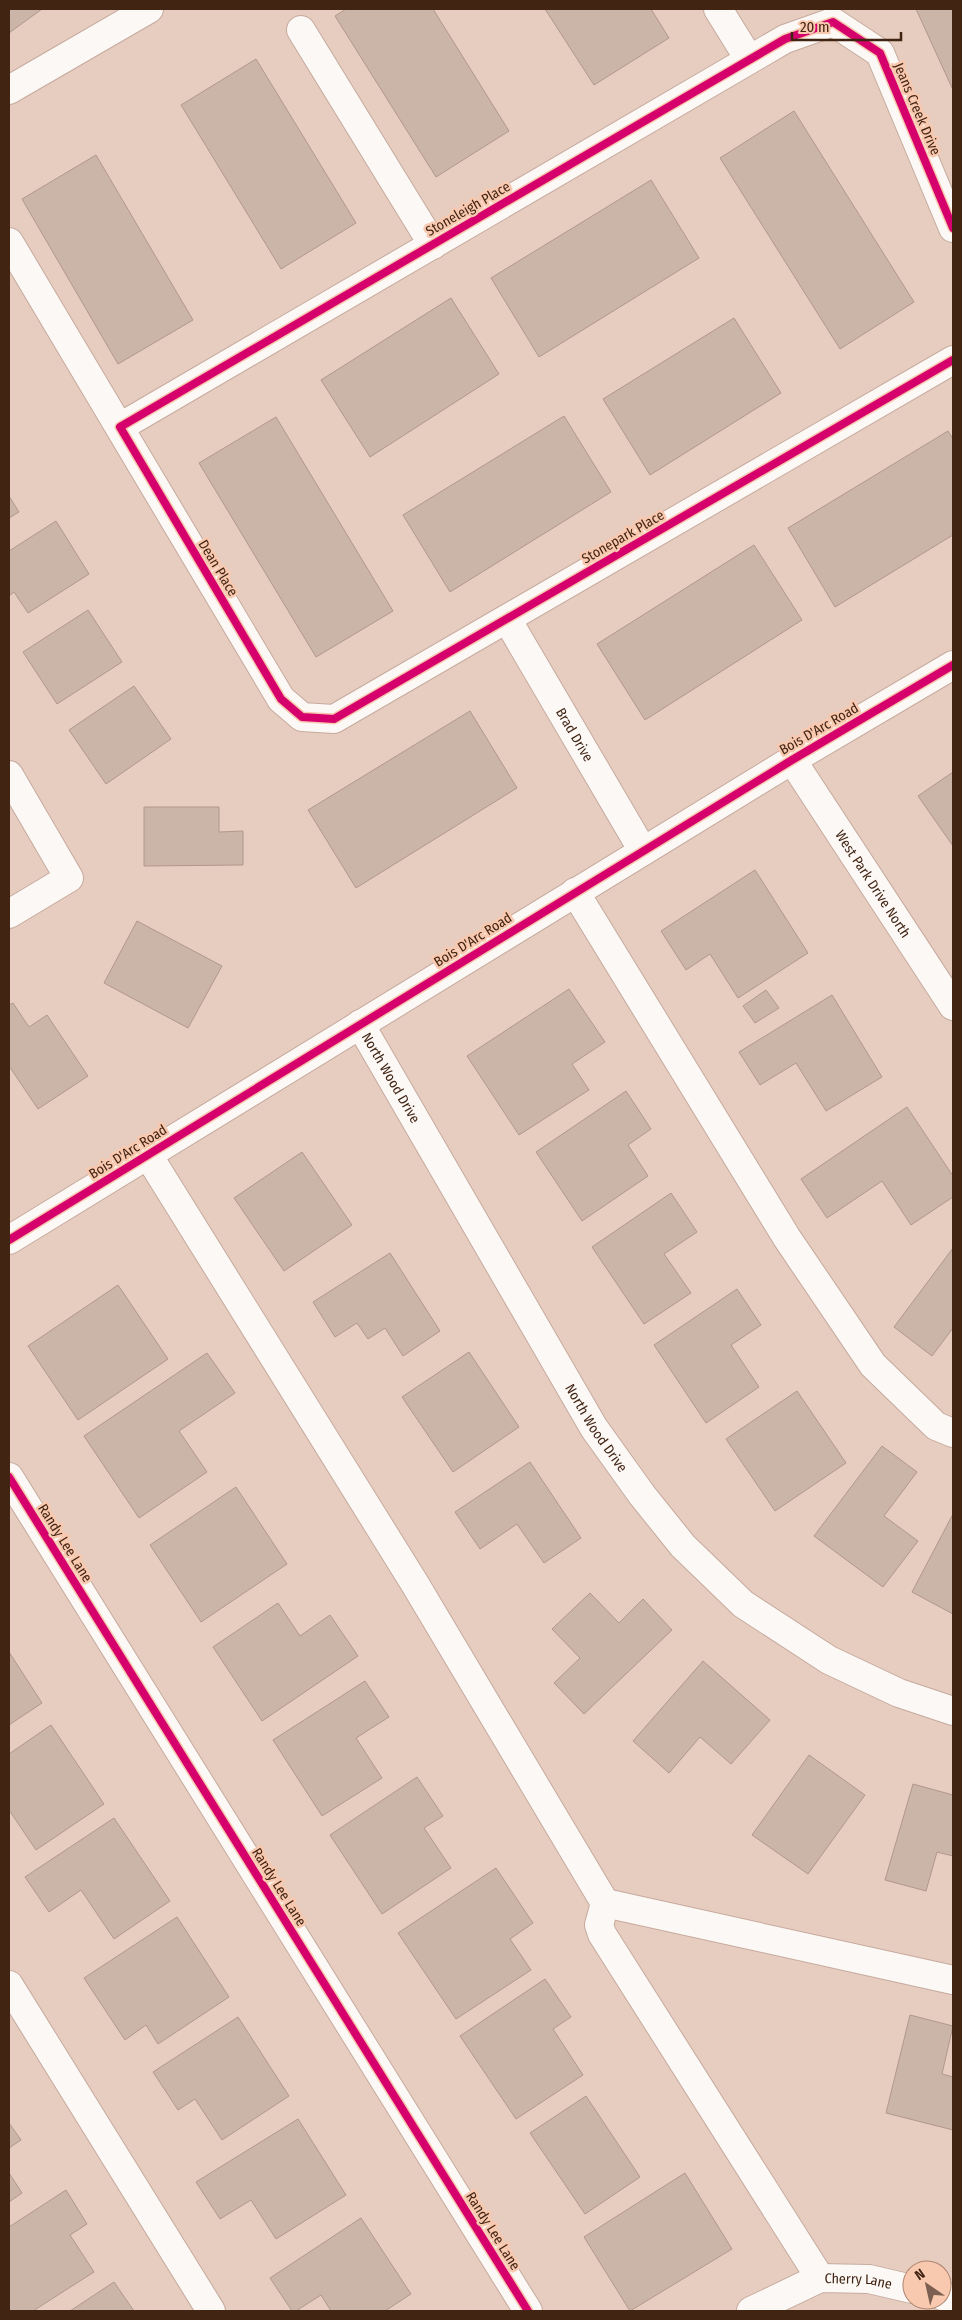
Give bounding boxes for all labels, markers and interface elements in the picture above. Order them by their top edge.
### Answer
scale bar [792,10,901,42]
text: 20 m [800,18,830,36]
street label: Jeans Creek Drive [890,60,944,158]
street label: Stoneleigh Place [423,178,513,240]
street label: Stonepark Place [579,507,667,567]
street label: Dean Place [195,537,241,599]
street label: Bois D'Arc Road [776,700,862,758]
street label: Brad Drive [552,705,597,765]
street label: West Park Drive North [832,827,914,941]
street label: Bois D'Arc Road [431,909,515,971]
street label: North Wood Drive [358,1029,424,1126]
street label: Bois D'Arc Road [86,1121,170,1183]
street label: North Wood Drive [562,1381,631,1475]
street label: Randy Lee Lane [34,1501,96,1585]
street label: Randy Lee Lane [248,1845,310,1929]
street label: Randy Lee Lane [462,2189,524,2273]
north arrow [902,2260,952,2310]
text: N [912,2265,928,2284]
street label: Cherry Lane [824,2270,894,2293]

